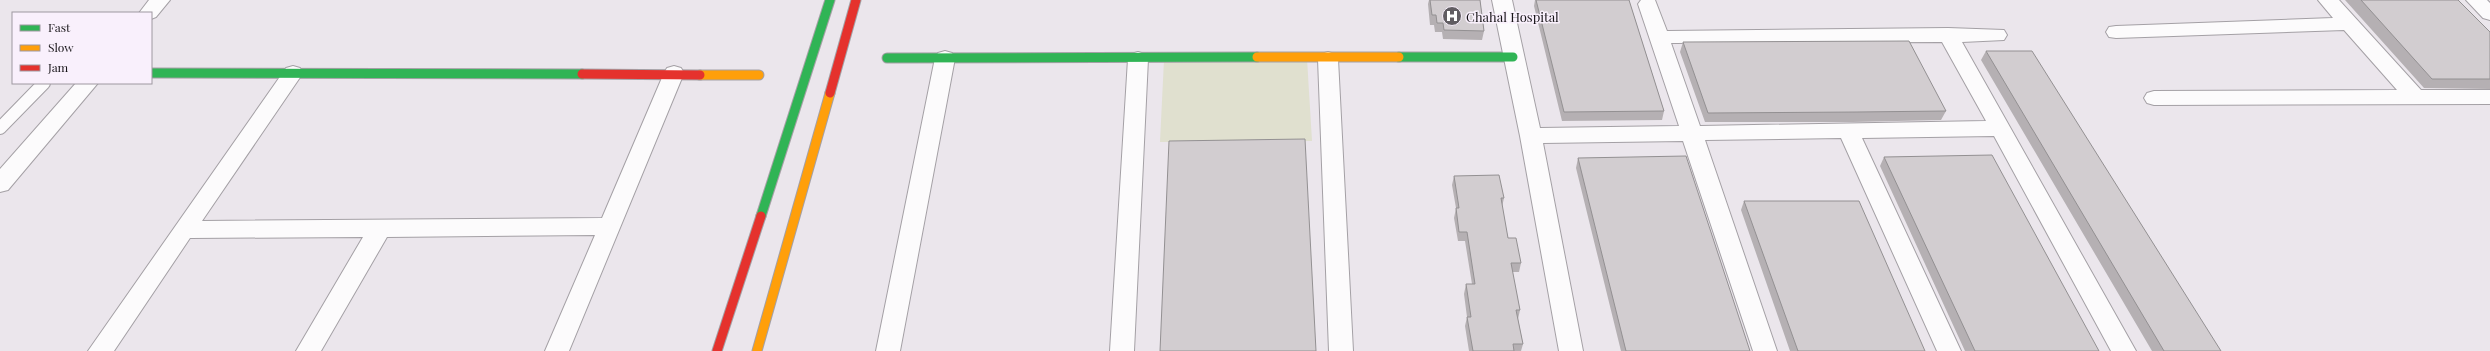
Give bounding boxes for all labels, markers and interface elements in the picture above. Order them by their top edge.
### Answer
hospital icon: Chahal Hospital [1441,5,1463,27]
place label: Chahal Hospital [1466,8,1559,25]
legend [12,12,152,84]
text: Fast [48,19,71,35]
text: Slow [48,39,74,55]
text: Jam [47,59,69,75]

